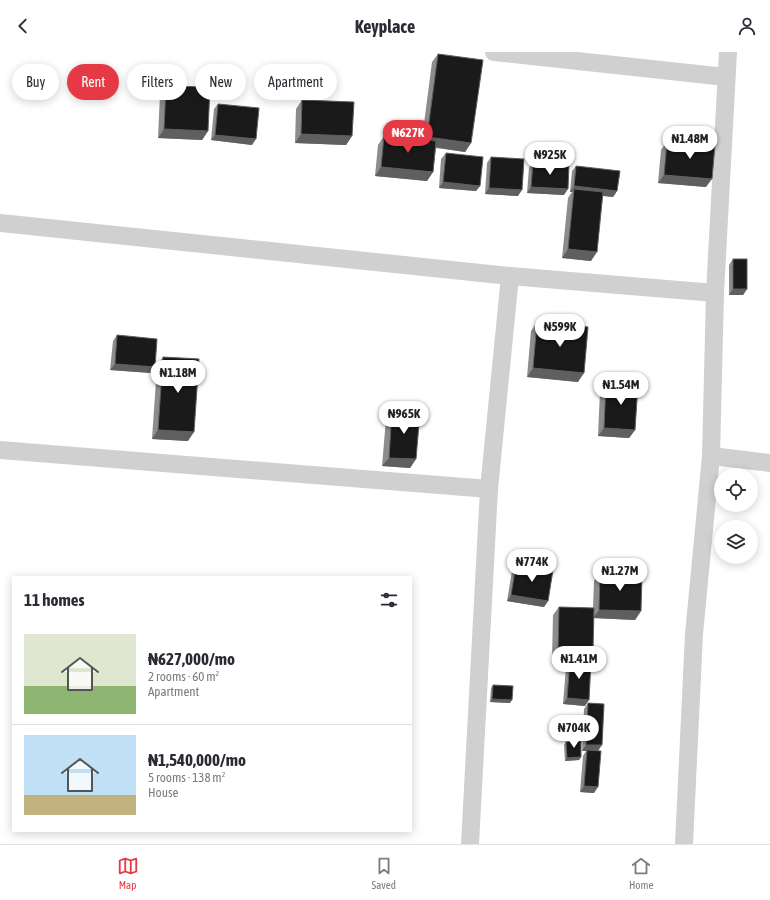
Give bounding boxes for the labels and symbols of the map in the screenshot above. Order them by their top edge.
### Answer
pin: ₦627K [380,120,436,154]
pin: ₦1.48M [657,126,723,160]
pin: ₦925K [522,142,578,176]
pin: ₦599K [532,314,588,348]
pin: ₦1.18M [145,360,211,394]
pin: ₦1.54M [588,372,654,406]
pin: ₦965K [376,401,432,435]
pin: ₦774K [504,549,560,583]
pin: ₦1.27M [587,558,653,592]
pin: ₦1.41M [546,646,612,680]
pin: ₦704K [546,715,602,749]

